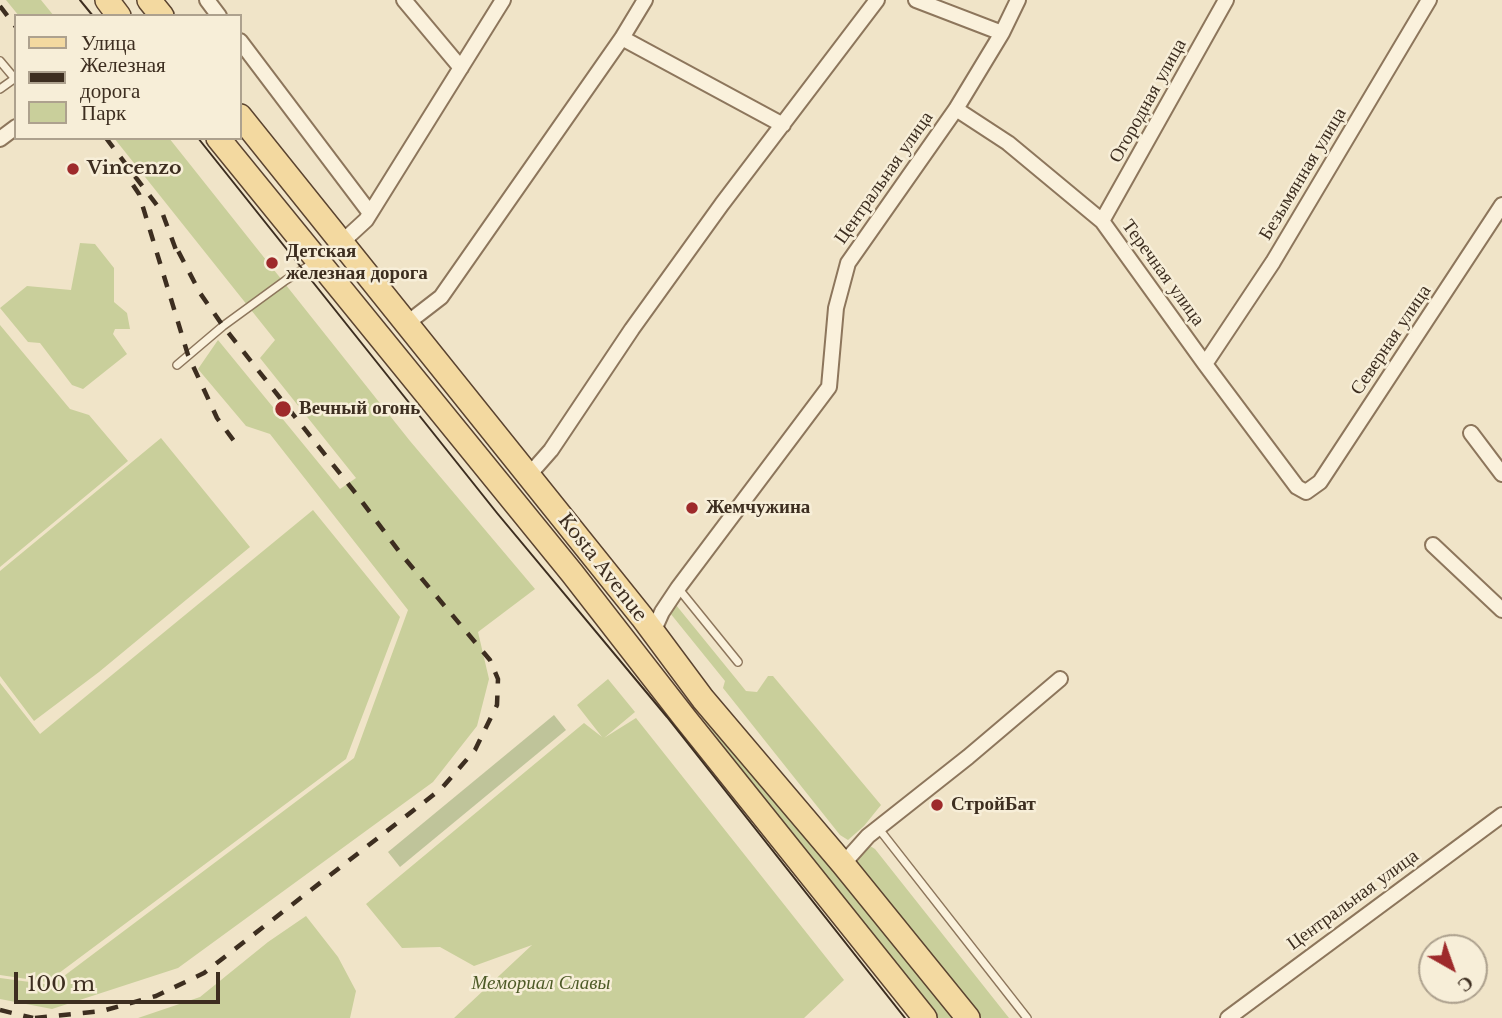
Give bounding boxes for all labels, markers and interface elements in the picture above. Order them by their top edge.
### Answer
legend [14,14,242,140]
text: Улица [81,30,136,56]
street label: Огородная улица [1104,35,1192,167]
text: Железная дорога [80,52,166,104]
text: Парк [81,100,126,126]
street label: Безымянная улица [1254,104,1352,244]
street label: Центральная улица [830,107,938,249]
place label: Vincenzo [87,158,182,180]
marker: Vincenzo [65,161,81,177]
street label: Теречная улица [1117,215,1209,331]
place label: Детская железная дорога [286,241,428,285]
marker: Детская железная дорога [264,255,280,271]
street label: Северная улица [1346,281,1436,399]
place label: Вечный огонь [299,398,420,420]
marker: Вечный огонь [273,399,293,419]
place label: Жемчужина [706,497,810,519]
marker: Жемчужина [684,500,700,516]
street label: Kosta Avenue [553,509,651,627]
place label: СтройБат [951,794,1036,816]
marker: СтройБат [929,797,945,813]
street label: Центральная улица [1283,845,1423,955]
north arrow [1418,934,1488,1004]
scale bar [18,958,224,1002]
text: 100 m [27,971,95,997]
text: С [1453,971,1478,997]
park label: Мемориал Славы [472,973,610,995]

